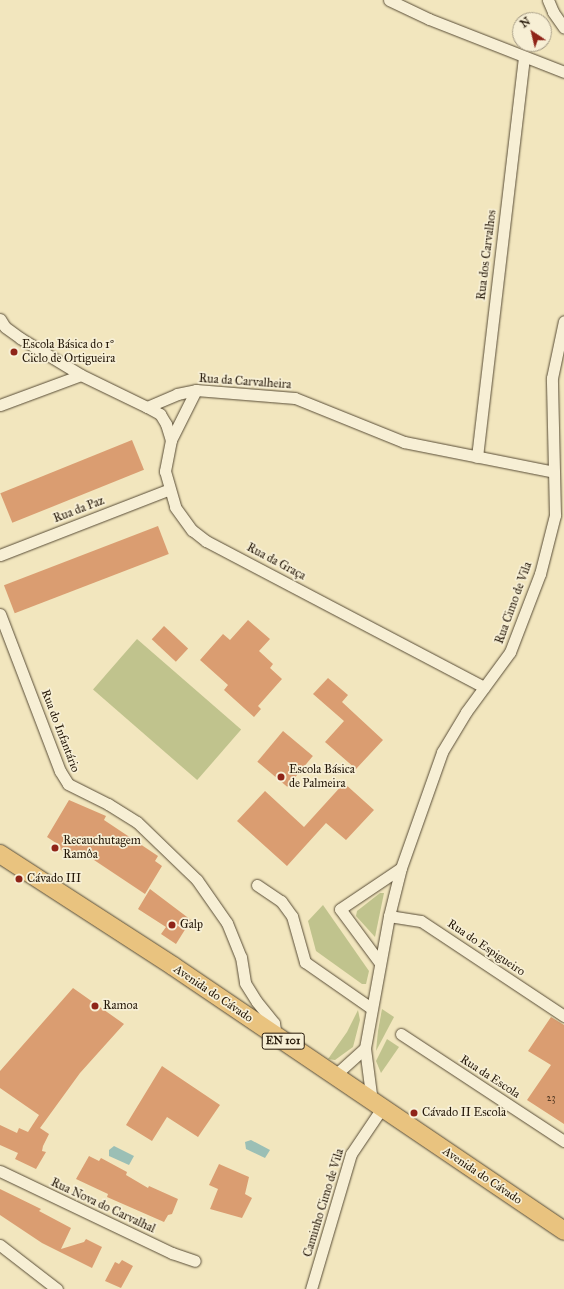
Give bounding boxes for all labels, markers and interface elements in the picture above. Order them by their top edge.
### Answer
north arrow [512,12,552,52]
text: N [518,15,533,31]
street label: Rua dos Carvalhos [474,209,500,301]
place label: Escola Básica do 1º Ciclo de Ortigueira [22,338,115,366]
marker: Escola Básica do 1º Ciclo de Ortigueira [9,347,19,357]
street label: Rua da Carvalheira [198,372,292,392]
street label: Rua da Paz [52,494,106,526]
street label: Rua da Graça [244,540,308,584]
street label: Rua Cimo de Vila [492,560,536,646]
street label: Rua do Infantário [38,688,82,774]
place label: Escola Básica de Palmeira [289,763,355,791]
marker: Escola Básica de Palmeira [276,772,286,782]
place label: Recauchutagem Ramôa [63,834,141,862]
marker: Recauchutagem Ramôa [50,843,60,853]
place label: Cávado III [27,872,81,886]
marker: Cávado III [14,874,24,884]
street label: Rua do Espigueiro [445,917,527,979]
place label: Galp [180,918,203,932]
marker: Galp [167,920,177,930]
street label: Avenida do Cávado [171,962,255,1026]
place label: Ramoa [103,999,138,1013]
marker: Ramoa [90,1001,100,1011]
road number: EN 101 [261,1032,305,1050]
street label: Rua da Escola [457,1052,523,1102]
house number: 23 [547,1093,555,1105]
place label: Cávado II Escola [422,1106,506,1120]
marker: Cávado II Escola [409,1108,419,1118]
street label: Avenida do Cávado [440,1144,524,1208]
street label: Caminho Cimo de Vila [301,1147,347,1259]
street label: Rua Nova do Carvalhal [49,1176,157,1236]

